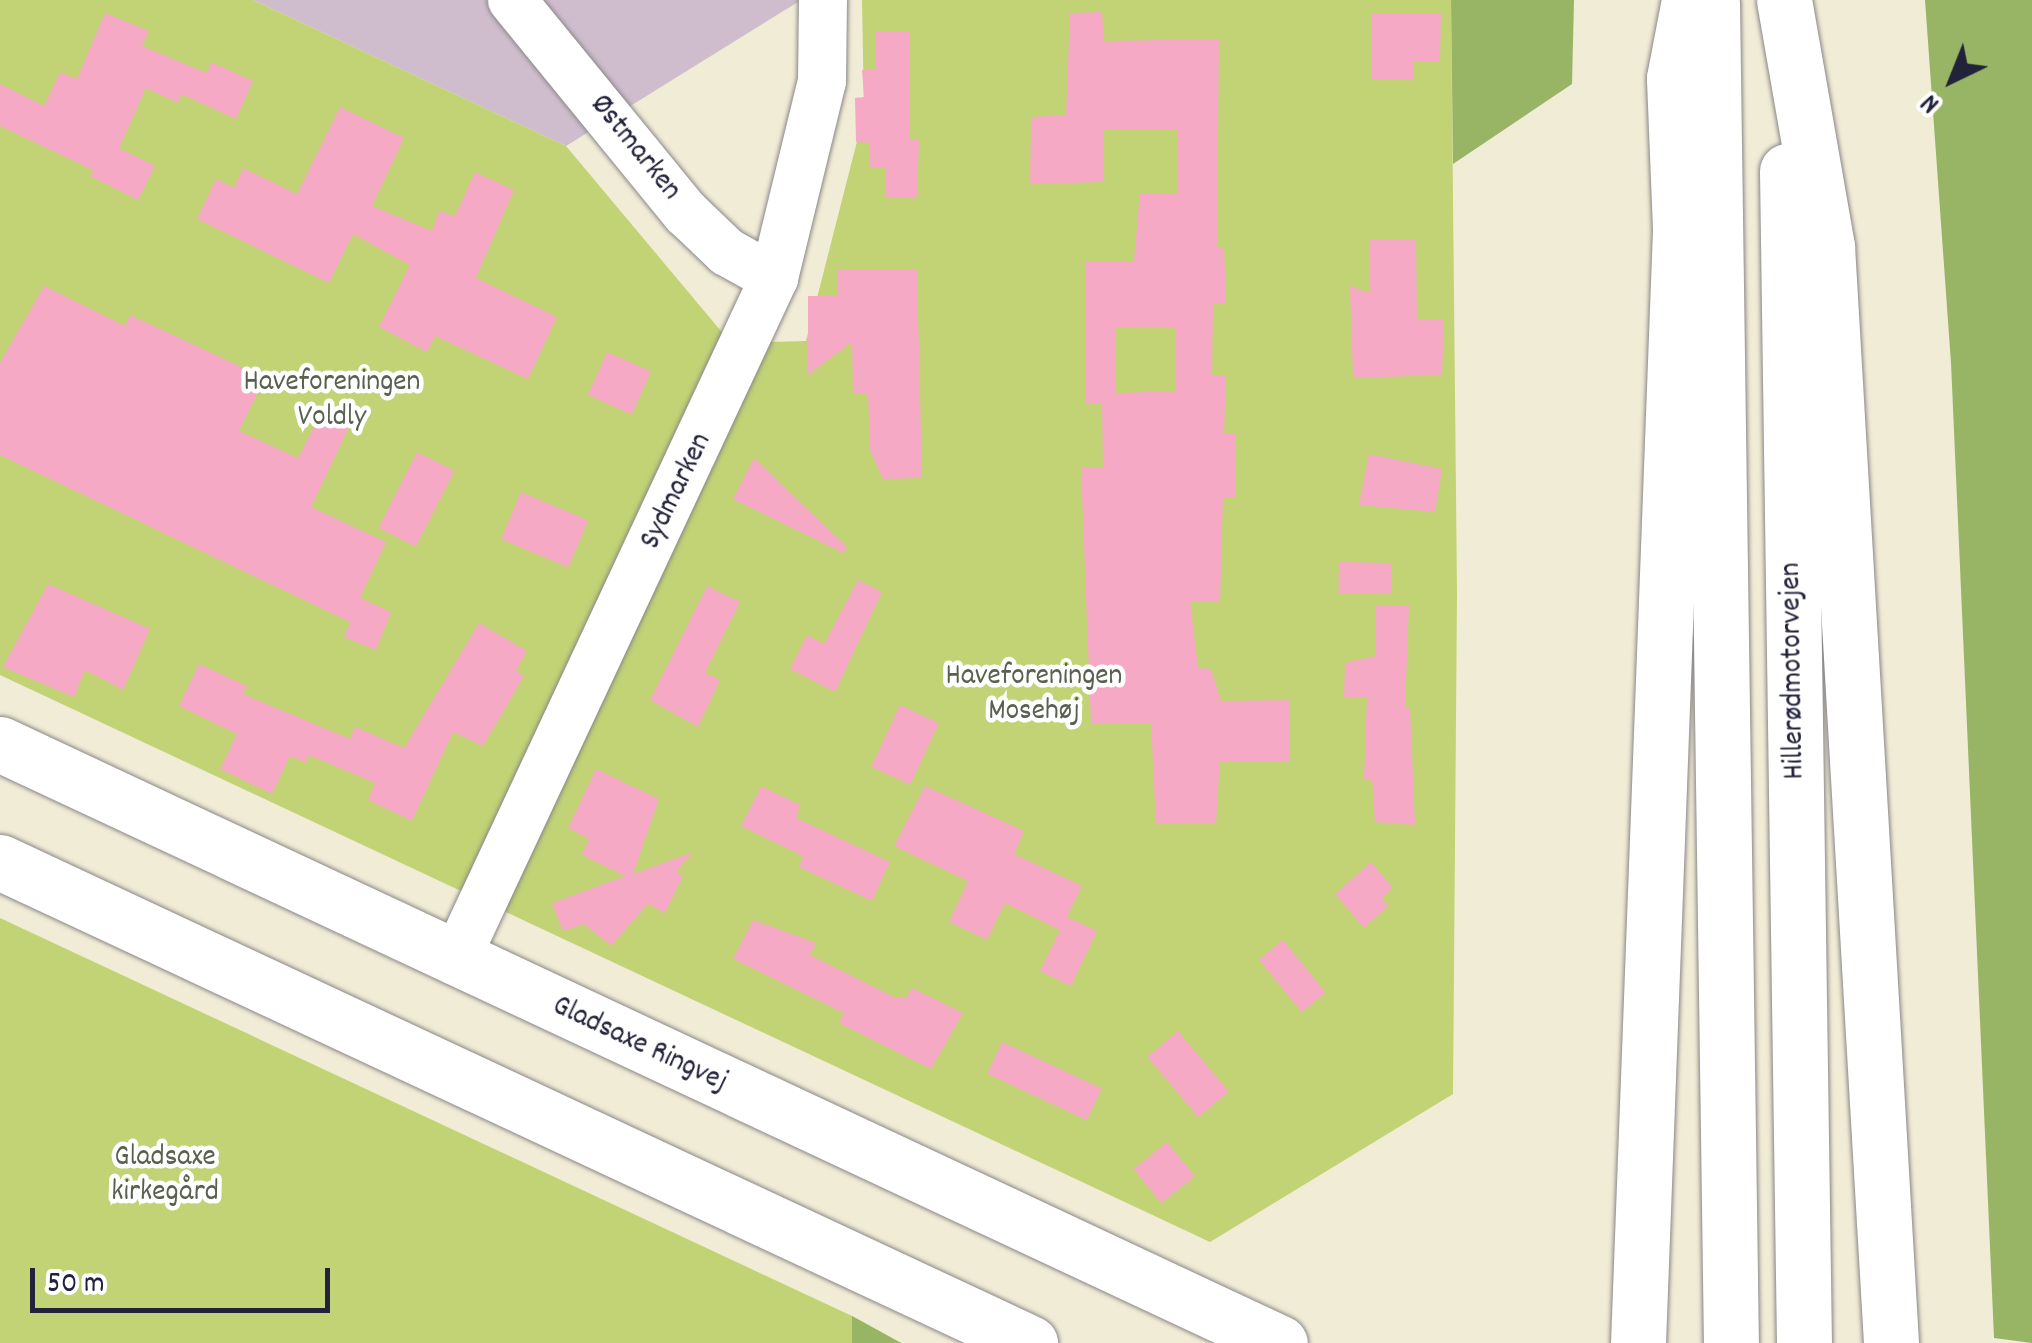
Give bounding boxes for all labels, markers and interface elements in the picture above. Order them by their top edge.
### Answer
north arrow [1902,30,2002,130]
text: N [1913,83,1950,121]
street label: Østmarken [581,89,687,209]
park label: Haveforeningen Voldly [244,366,420,436]
street label: Sydmarken [635,428,721,556]
street label: Hillerødmotorvejen [1775,562,1815,780]
park label: Haveforeningen Mosehøj [946,660,1122,730]
street label: Gladsaxe Ringvej [546,990,732,1102]
park label: Gladsaxe kirkegård [111,1141,219,1212]
scale bar [35,1248,335,1310]
text: 50 m [47,1264,105,1307]

